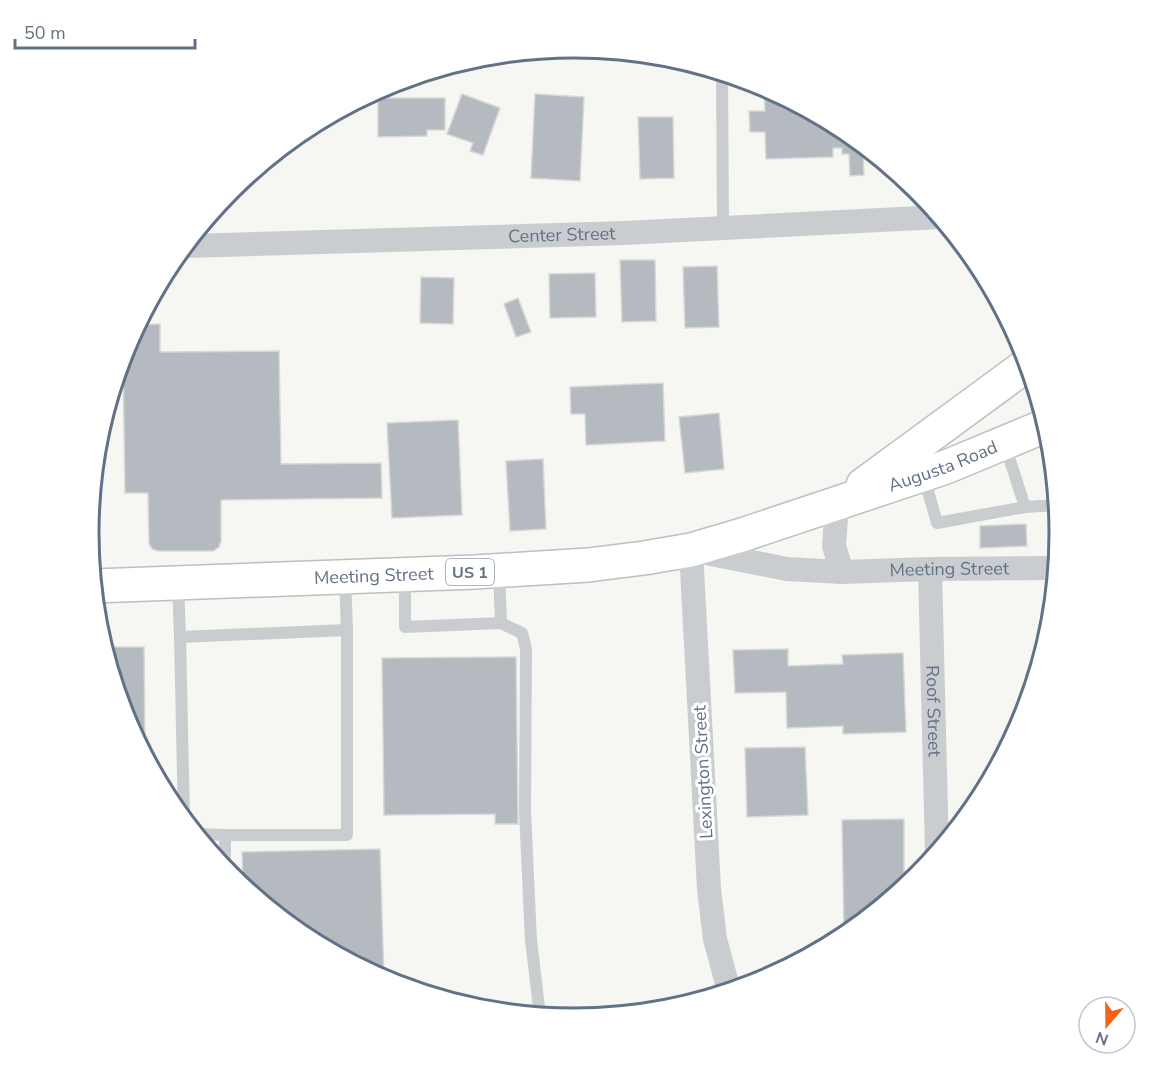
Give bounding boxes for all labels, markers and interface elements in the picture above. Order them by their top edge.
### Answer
scale bar [15,12,195,50]
text: 50 m [24,21,66,45]
street label: Center Street [508,221,617,248]
street label: Augusta Road [885,435,1001,497]
street label: Meeting Street [889,556,1010,582]
road number: US 1 [446,559,494,585]
street label: Meeting Street [314,562,435,590]
street label: Roof Street [920,665,947,758]
street label: Lexington Street [687,704,718,839]
north arrow [1077,995,1137,1055]
text: N [1093,1026,1112,1051]

